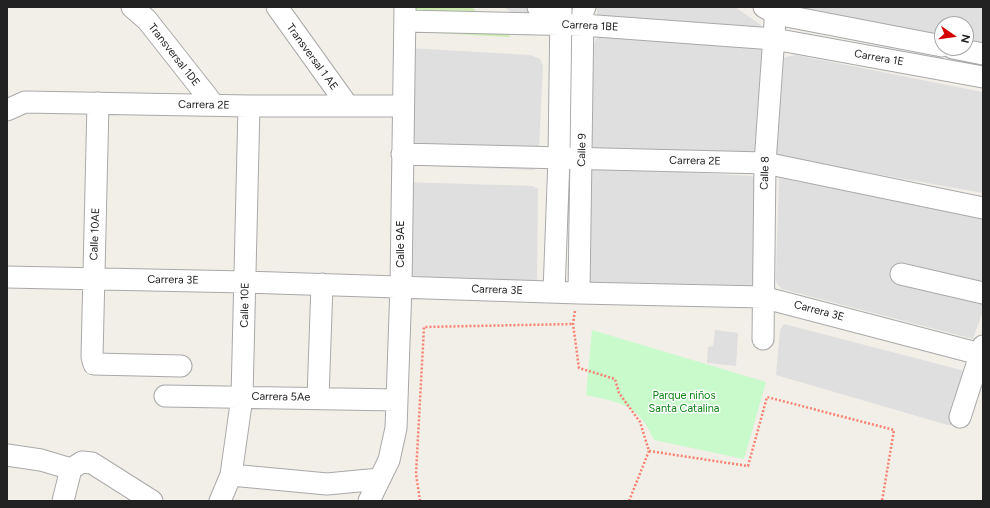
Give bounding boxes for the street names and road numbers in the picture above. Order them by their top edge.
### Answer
street label: Carrera 1BE [561,18,619,34]
street label: Transversal 1DE [145,21,203,89]
street label: Transversal 1 AE [284,21,340,93]
street label: Carrera 1E [853,47,905,69]
street label: Carrera 2E [178,98,230,112]
street label: Calle 9 [575,133,589,167]
street label: Carrera 2E [669,154,721,168]
street label: Calle 8 [758,156,772,190]
street label: Calle 10AE [87,207,103,261]
street label: Calle 9AE [394,220,408,268]
street label: Carrera 3E [147,273,199,287]
street label: Calle 10E [238,282,252,328]
street label: Carrera 3E [471,283,523,297]
street label: Carrera 3E [792,298,846,324]
street label: Carrera 5Ae [252,390,310,404]

